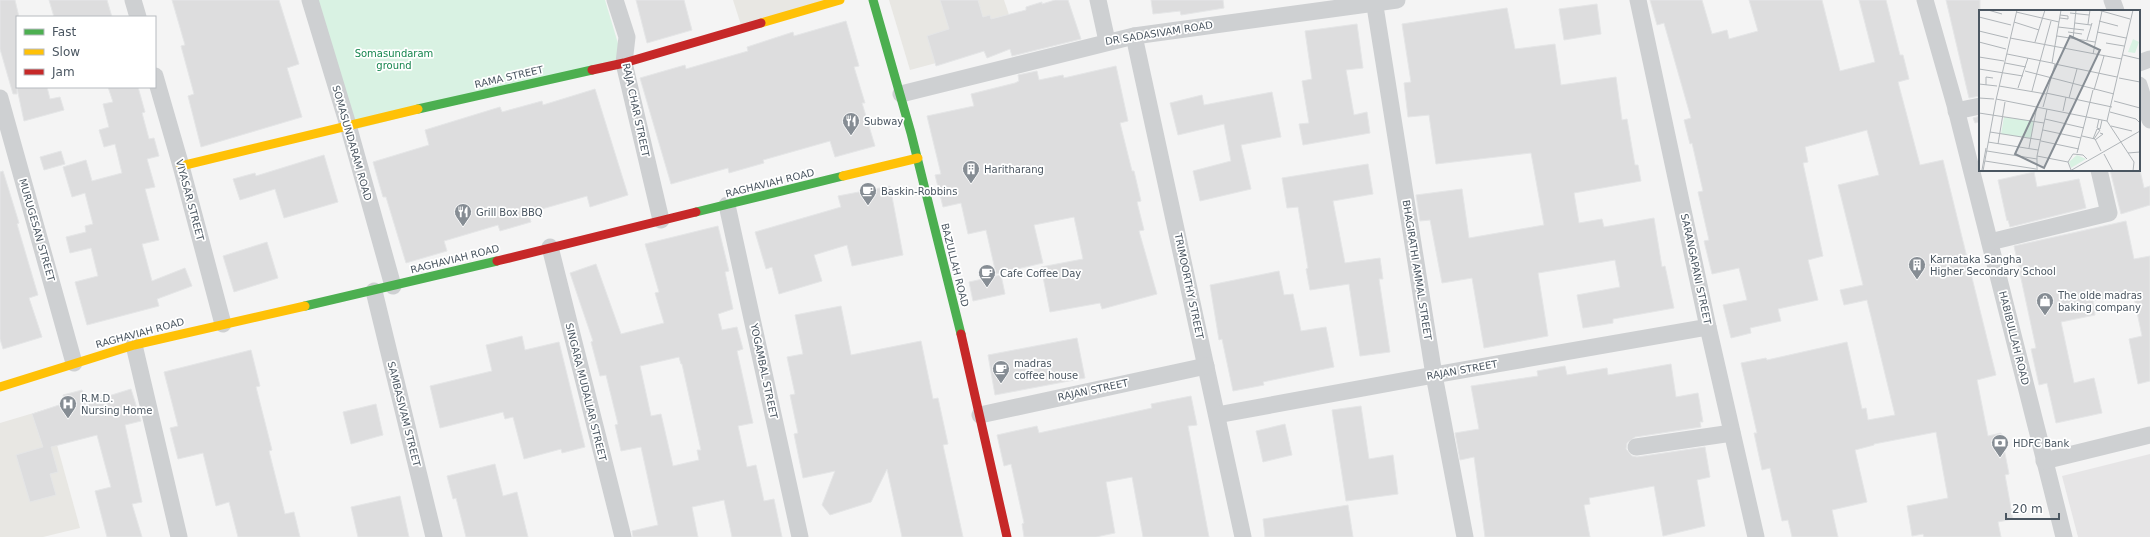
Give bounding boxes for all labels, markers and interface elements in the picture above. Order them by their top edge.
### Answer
inset map [1979,10,2140,171]
legend [16,16,156,88]
street label: DR SADASIVAM ROAD [1104,19,1214,47]
text: Fast [52,25,76,39]
text: Slow [52,45,80,59]
park label: Somasundaram ground [355,48,433,71]
street label: RAJA CHAR STREET [621,62,652,159]
street label: RAMA STREET [474,64,545,90]
text: Jam [51,65,75,79]
street label: SOMASUNDARAM ROAD [330,84,374,202]
restaurant icon: Subway [841,111,861,136]
place label: Subway [864,116,903,127]
street label: VIYASAR STREET [174,158,206,243]
building icon: Haritharang [961,159,981,184]
place label: Haritharang [984,164,1044,175]
street label: RAGHAVIAH ROAD [724,167,816,199]
street label: MURUGESAN STREET [17,177,57,284]
cafe icon: Baskin-Robbins [858,181,878,206]
place label: Baskin-Robbins [881,186,957,197]
street label: BHAGIRATHI AMMAL STREET [1400,199,1434,342]
restaurant icon: Grill Box BBQ [453,202,473,227]
place label: Grill Box BBQ [476,207,543,218]
street label: SARANGAPANI STREET [1679,213,1713,326]
street label: BAZULLAH ROAD [939,222,971,308]
street label: TRIMOORTHY STREET [1172,231,1206,341]
street label: RAGHAVIAH ROAD [409,243,501,275]
place label: Karnataka Sangha Higher Secondary School [1930,254,2056,277]
building icon: Karnataka Sangha Higher Secondary School [1907,255,1927,280]
cafe icon: Cafe Coffee Day [977,263,997,288]
place label: Cafe Coffee Day [1000,268,1081,279]
street label: HABIBULLAH ROAD [1997,290,2031,386]
place label: The olde madras baking company [2057,290,2142,313]
shop icon: The olde madras baking company [2035,291,2055,316]
street label: RAGHAVIAH ROAD [95,316,186,350]
street label: YOGAMBAL STREET [748,321,780,421]
street label: SINGARA MUDALIAR STREET [564,322,609,463]
place label: madras coffee house [1014,358,1078,381]
street label: RAJAN STREET [1426,358,1499,382]
cafe icon: madras coffee house [991,359,1011,384]
street label: SAMBASIVAM STREET [386,360,423,469]
street label: RAJAN STREET [1057,377,1130,403]
place label: R.M.D. Nursing Home [81,393,152,416]
hospital icon: R.M.D. Nursing Home [58,394,78,419]
bank icon: HDFC Bank [1990,433,2010,458]
place label: HDFC Bank [2013,438,2069,449]
scale bar [2006,495,2059,521]
text: 20 m [2012,502,2043,516]

